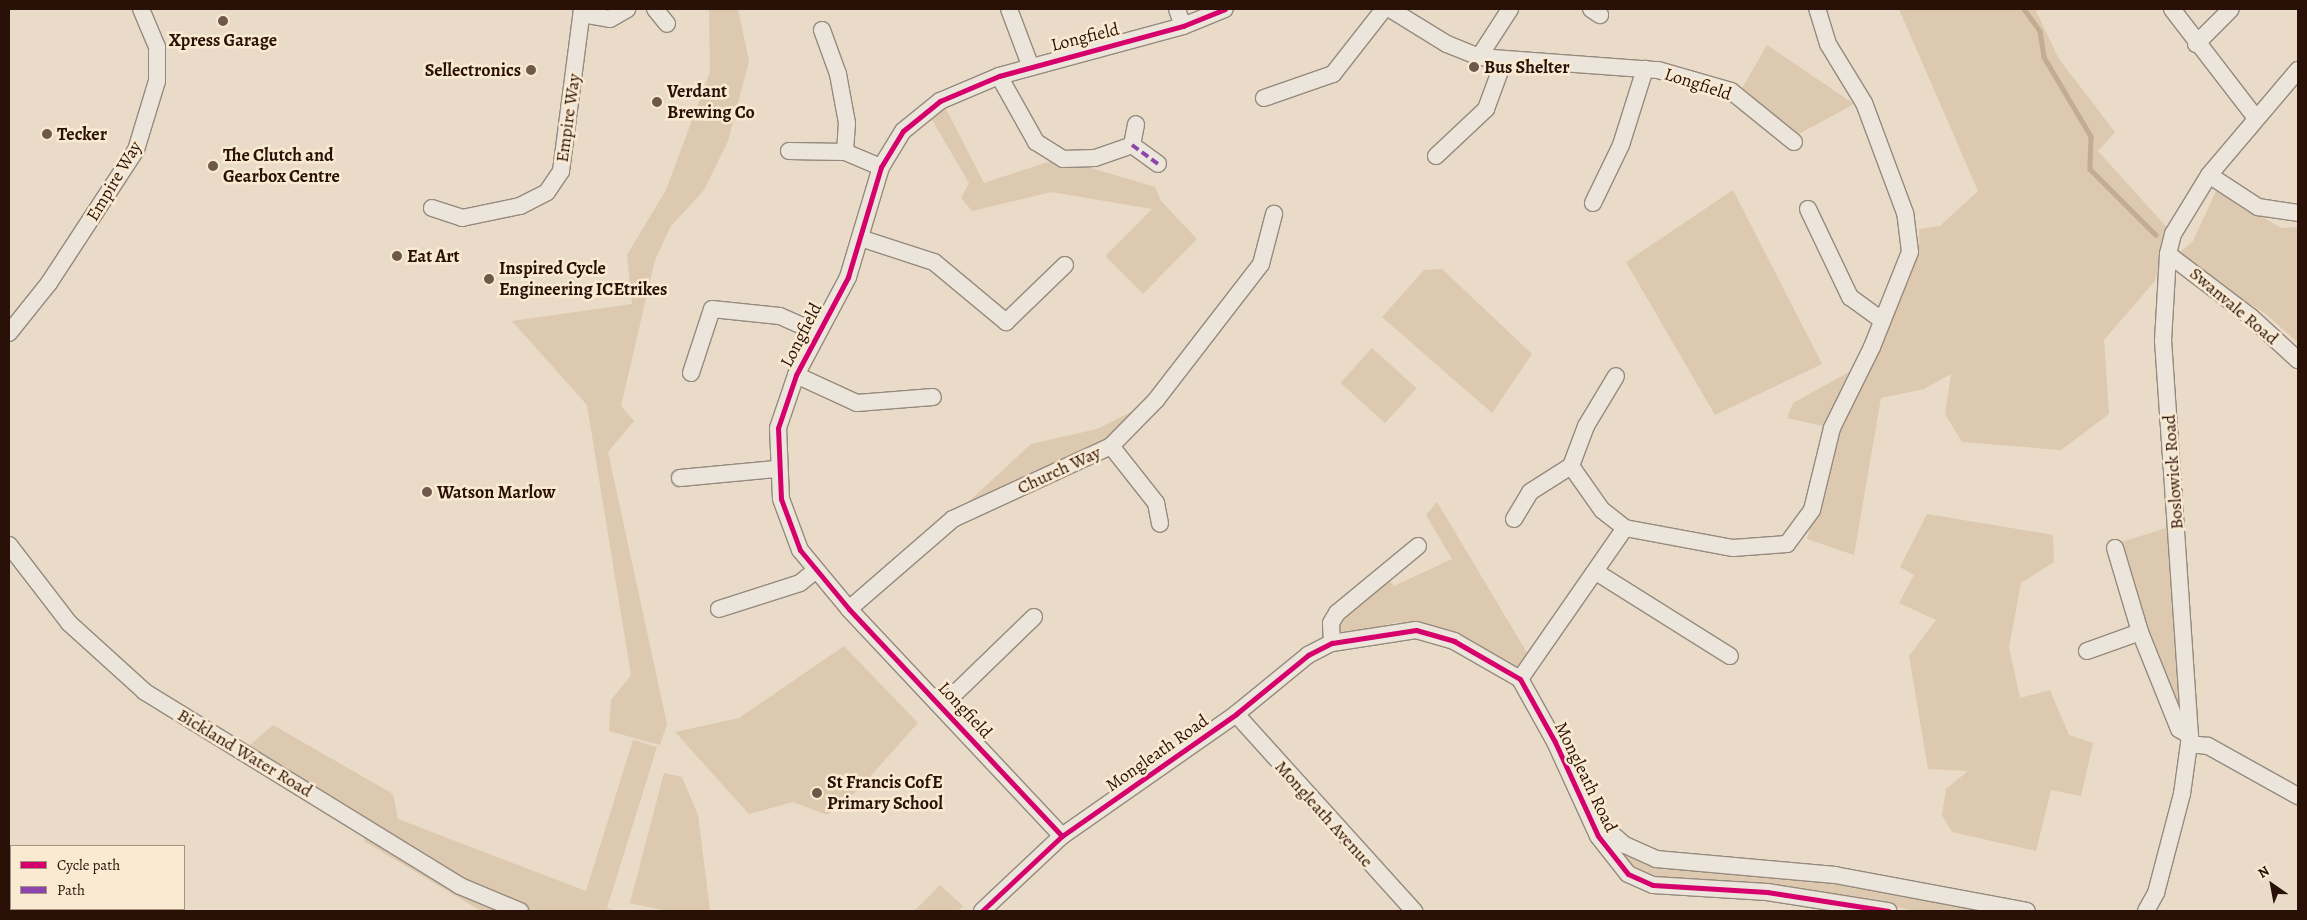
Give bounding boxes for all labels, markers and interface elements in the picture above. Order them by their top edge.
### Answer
marker: Xpress Garage [217,15,229,27]
street label: Longfield [1049,18,1121,56]
place label: Xpress Garage [169,29,277,51]
place label: Bus Shelter [1484,56,1570,78]
place label: Sellectronics [425,59,521,81]
marker: Bus Shelter [1468,61,1480,73]
street label: Longfield [1662,63,1734,105]
marker: Sellectronics [525,64,537,76]
street label: Empire Way [551,72,585,164]
place label: Verdant Brewing Co [667,81,755,124]
marker: Verdant Brewing Co [651,96,663,108]
place label: Tecker [57,123,107,145]
marker: Tecker [41,128,53,140]
street label: Empire Way [82,137,146,225]
place label: The Clutch and Gearbox Centre [223,145,340,188]
marker: The Clutch and Gearbox Centre [207,160,219,172]
place label: Eat Art [407,245,460,267]
marker: Eat Art [391,250,403,262]
place label: Inspired Cycle Engineering ICEtrikes [499,258,667,300]
street label: Swanvale Road [2185,263,2283,349]
marker: Inspired Cycle Engineering ICEtrikes [483,273,495,285]
street label: Longfield [776,299,826,371]
street label: Boslowick Road [2158,414,2188,530]
street label: Church Way [1014,441,1104,499]
place label: Watson Marlow [437,481,556,503]
marker: Watson Marlow [421,486,433,498]
street label: Longfield [933,677,997,743]
street label: Bickland Water Road [174,704,316,802]
street label: Mongleath Road [1102,710,1212,796]
street label: Mongleath Road [1550,718,1622,836]
street label: Mongleath Avenue [1270,756,1378,872]
place label: St Francis CofE Primary School [827,772,943,814]
marker: St Francis CofE Primary School [811,787,823,799]
legend [10,845,185,910]
text: Cycle path [57,855,120,875]
north arrow [2247,860,2297,910]
text: N [2254,861,2273,883]
text: Path [57,880,85,900]

